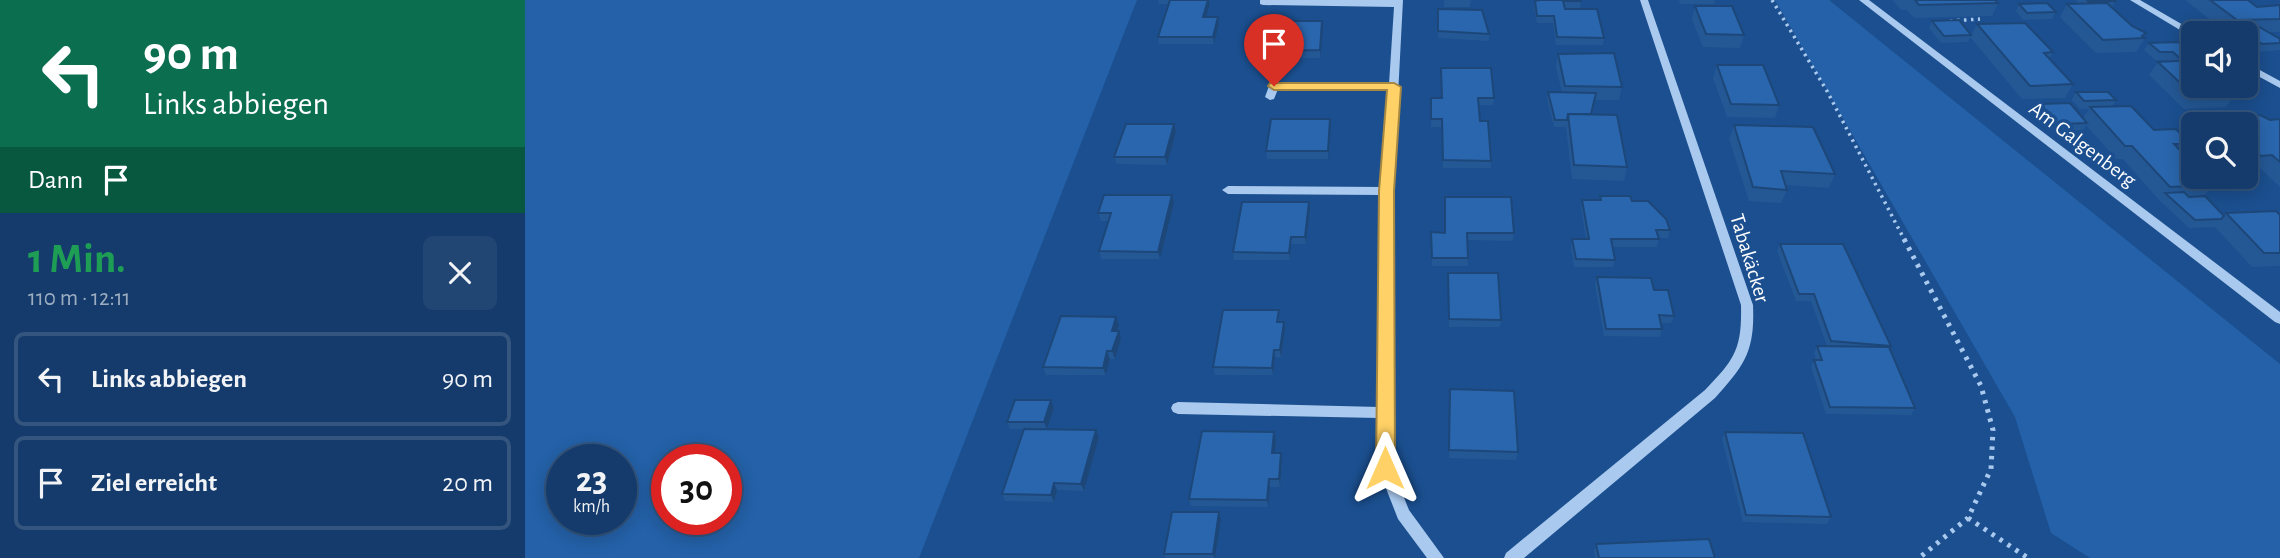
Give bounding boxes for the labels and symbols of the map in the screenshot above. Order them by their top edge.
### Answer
pin [1244,14,1304,86]
street label: Am Galgenberg [2025,98,2141,192]
street label: Tabakäcker [1726,211,1773,305]
position arrow [1348,431,1422,505]
speed limit sign: 30 [651,444,742,535]

